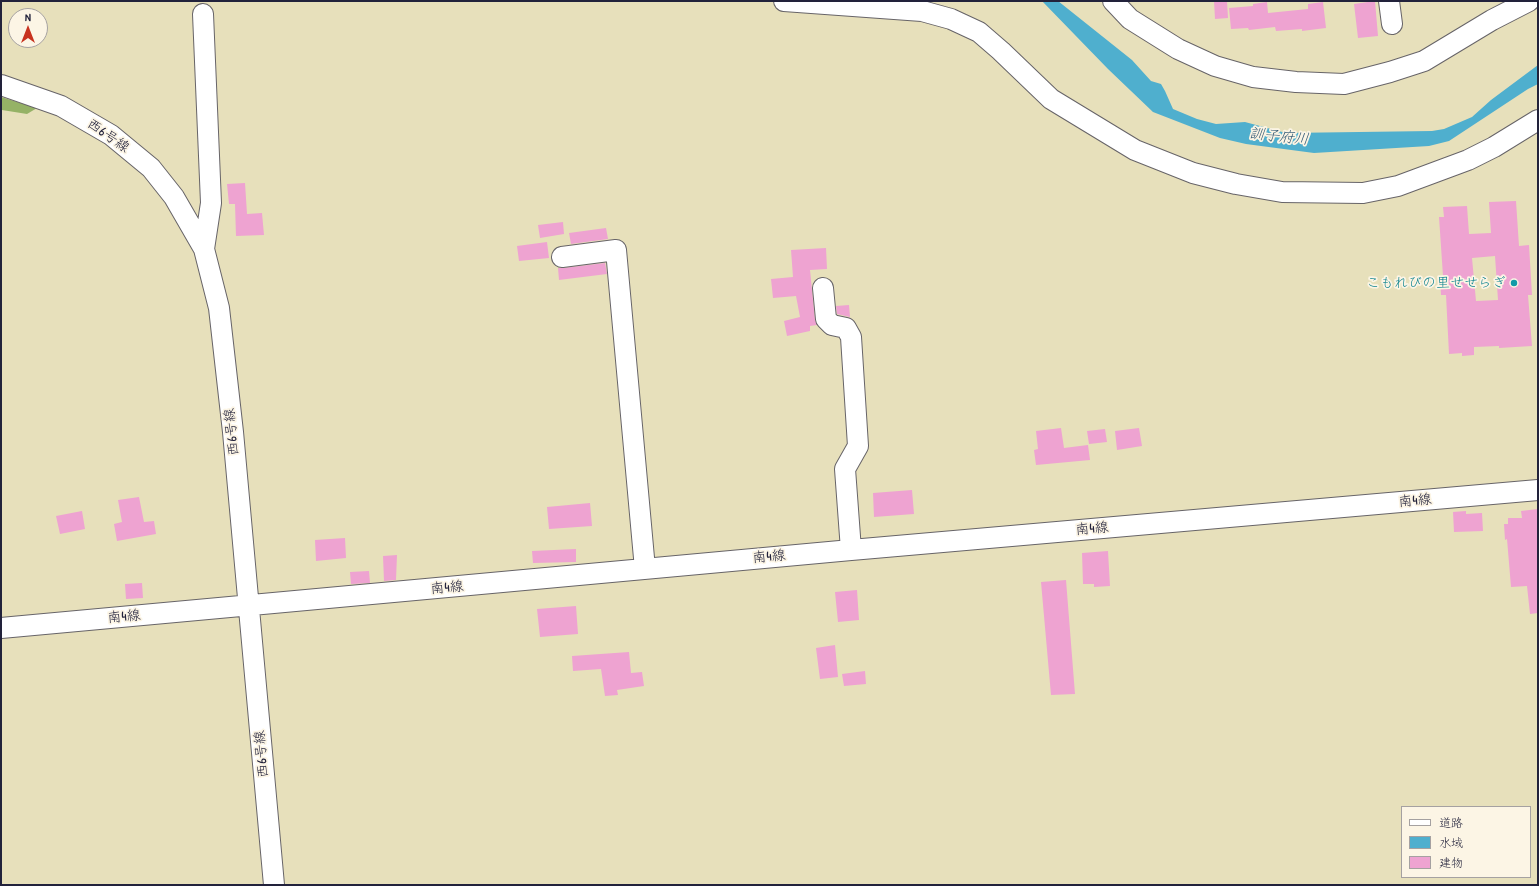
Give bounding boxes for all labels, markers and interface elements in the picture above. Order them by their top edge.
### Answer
north arrow [8,8,48,48]
text: N [25,10,31,24]
street label: 西6号線 [84,115,132,157]
water label: 訓子府川 [1248,125,1310,149]
place label: こもれびの里せせらぎ [1366,275,1506,291]
marker: こもれびの里せせらぎ [1509,278,1519,288]
street label: 西6号線 [221,407,243,457]
street label: 南4線 [1398,491,1432,511]
street label: 南4線 [1075,519,1109,539]
street label: 南4線 [752,547,786,567]
street label: 南4線 [430,578,464,598]
street label: 南4線 [107,607,141,627]
street label: 西6号線 [252,730,272,778]
legend [1401,806,1531,878]
text: 道路 [1439,814,1463,831]
text: 水域 [1439,834,1463,851]
text: 建物 [1439,854,1463,871]

